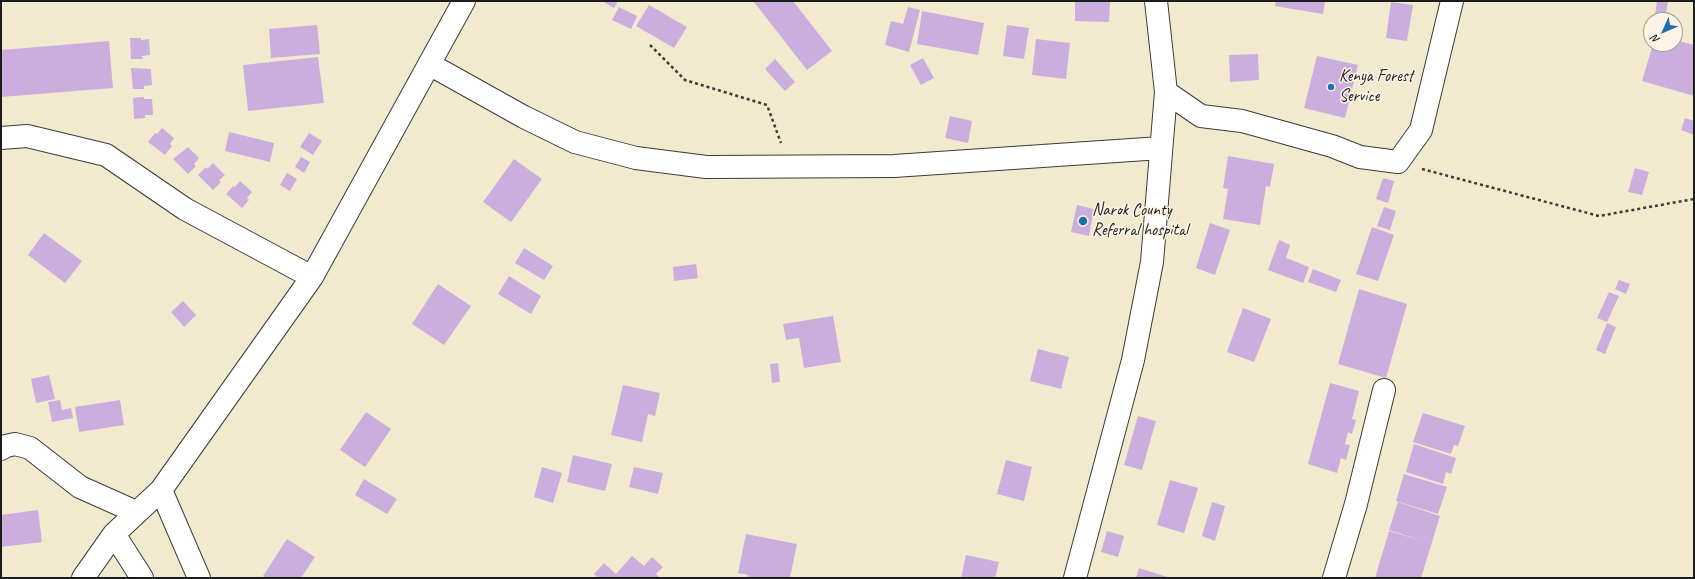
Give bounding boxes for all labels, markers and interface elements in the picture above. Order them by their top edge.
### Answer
north arrow [1643,12,1683,52]
text: N [1648,32,1663,47]
place label: Kenya Forest Service [1339,67,1413,107]
marker: Kenya Forest Service [1326,82,1336,92]
place label: Narok County Referral hospital [1092,201,1188,241]
marker: Narok County Referral hospital [1077,215,1089,227]

